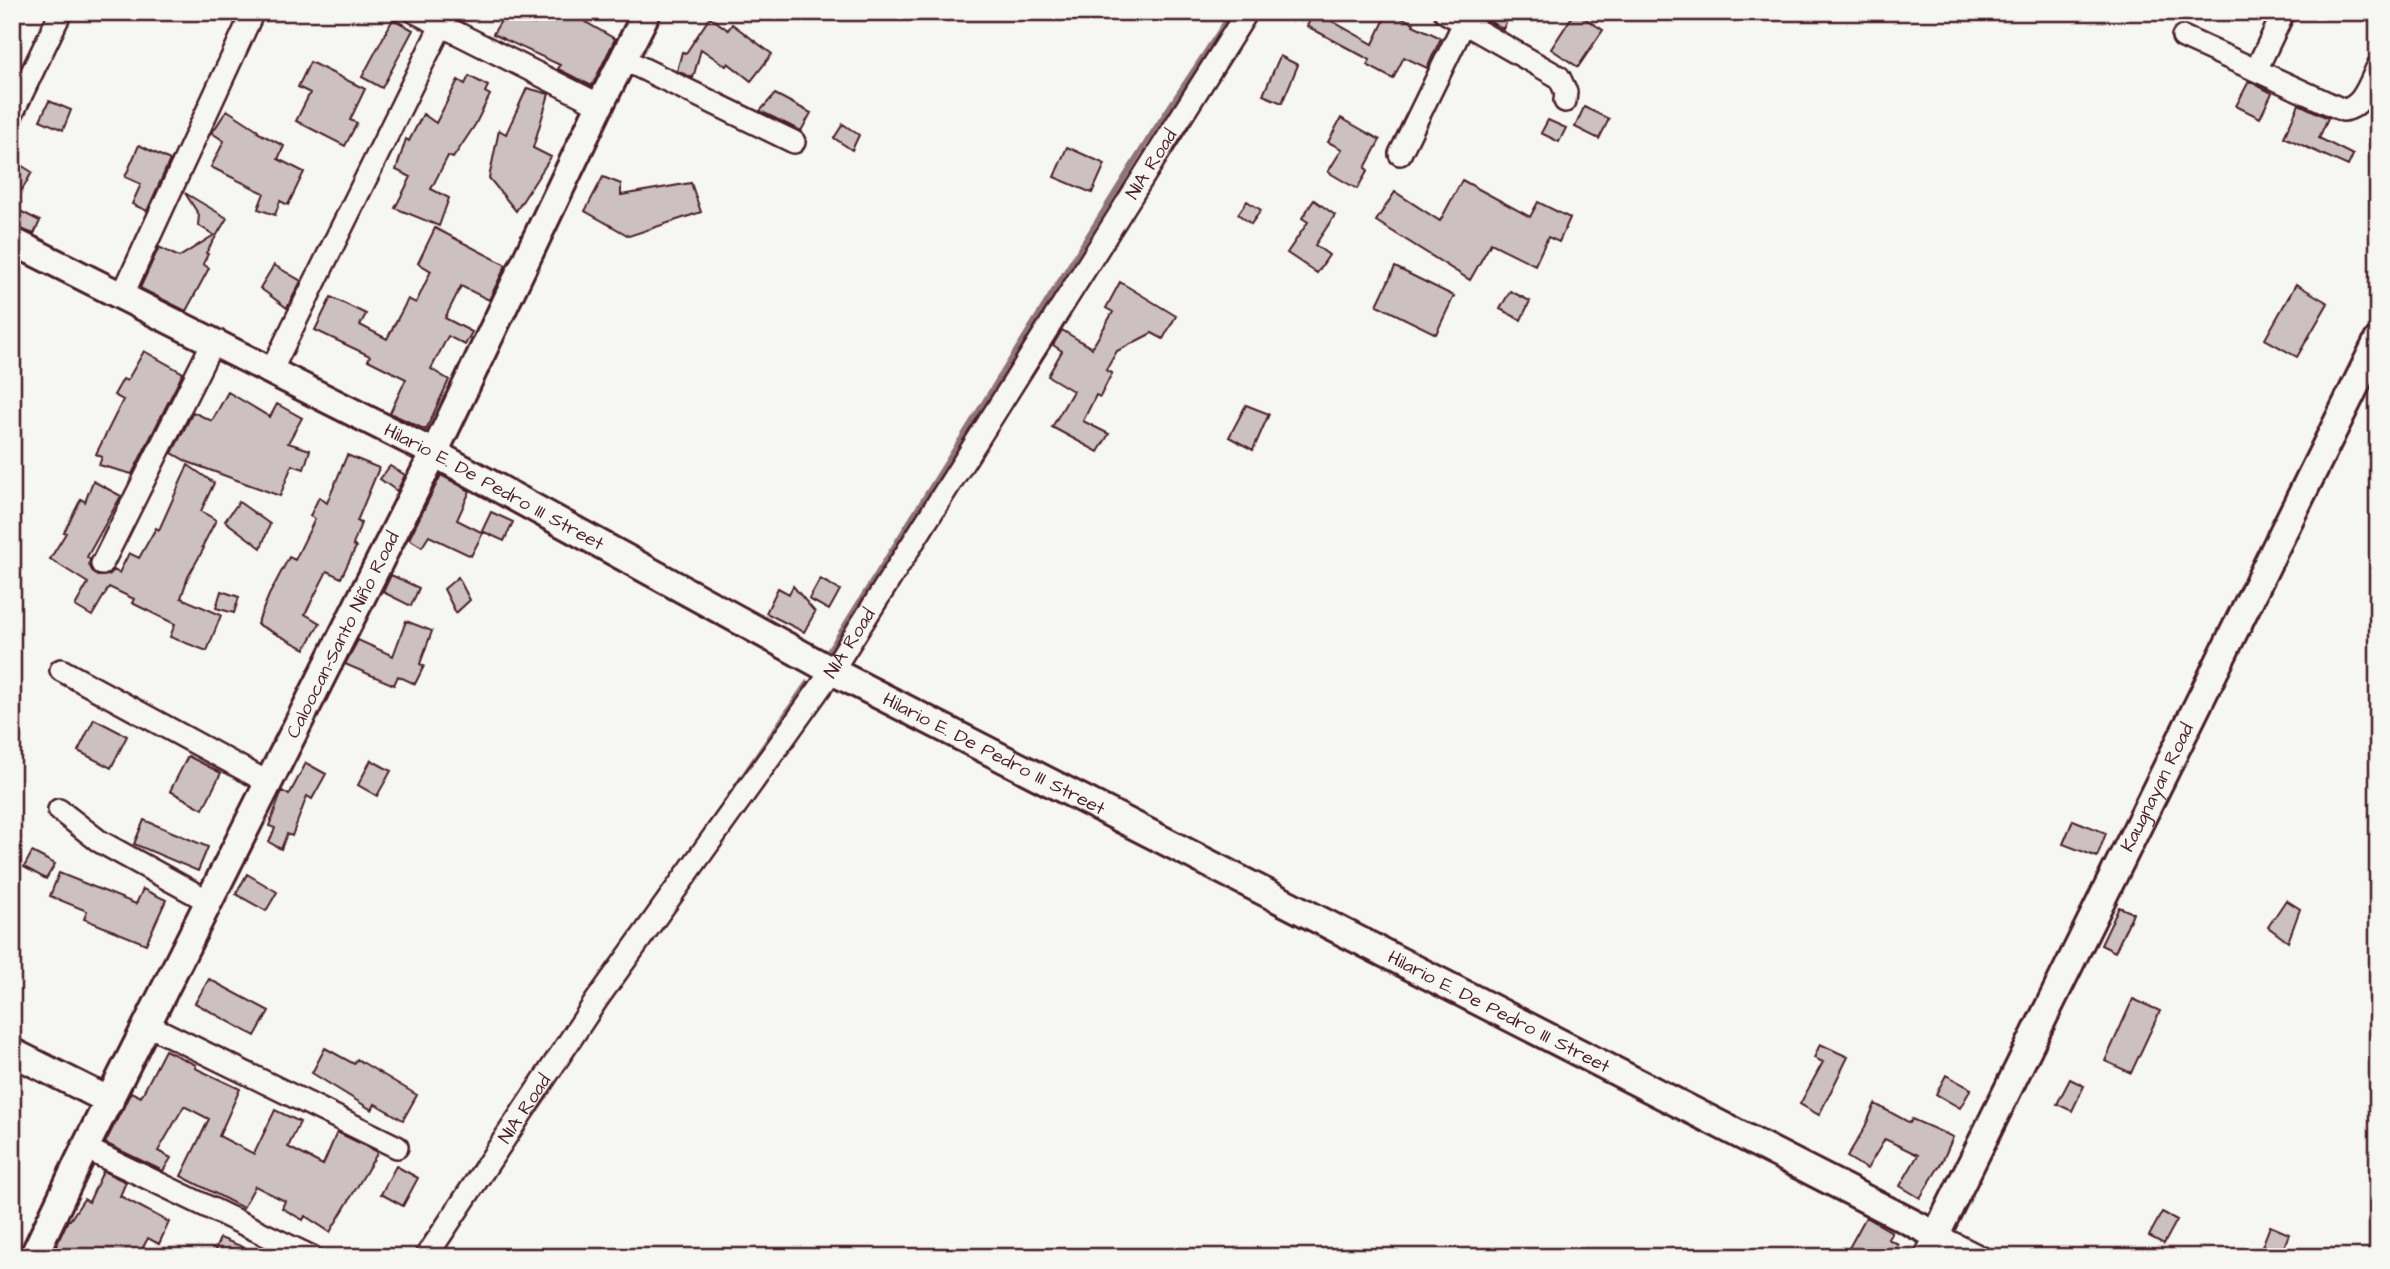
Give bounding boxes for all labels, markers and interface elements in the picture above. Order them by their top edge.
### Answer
street label: NIA Road [1119,124,1184,204]
street label: Hilario E. De Pedro III Street [379,416,609,557]
street label: Caloocan-Santo Niño Road [279,527,406,743]
street label: NIA Road [817,603,882,684]
street label: Hilario E. De Pedro III Street [878,686,1110,822]
street label: Kaugnayan Road [2114,718,2200,856]
street label: Hilario E. De Pedro III Street [1383,944,1615,1080]
street label: NIA Road [492,1068,557,1149]

